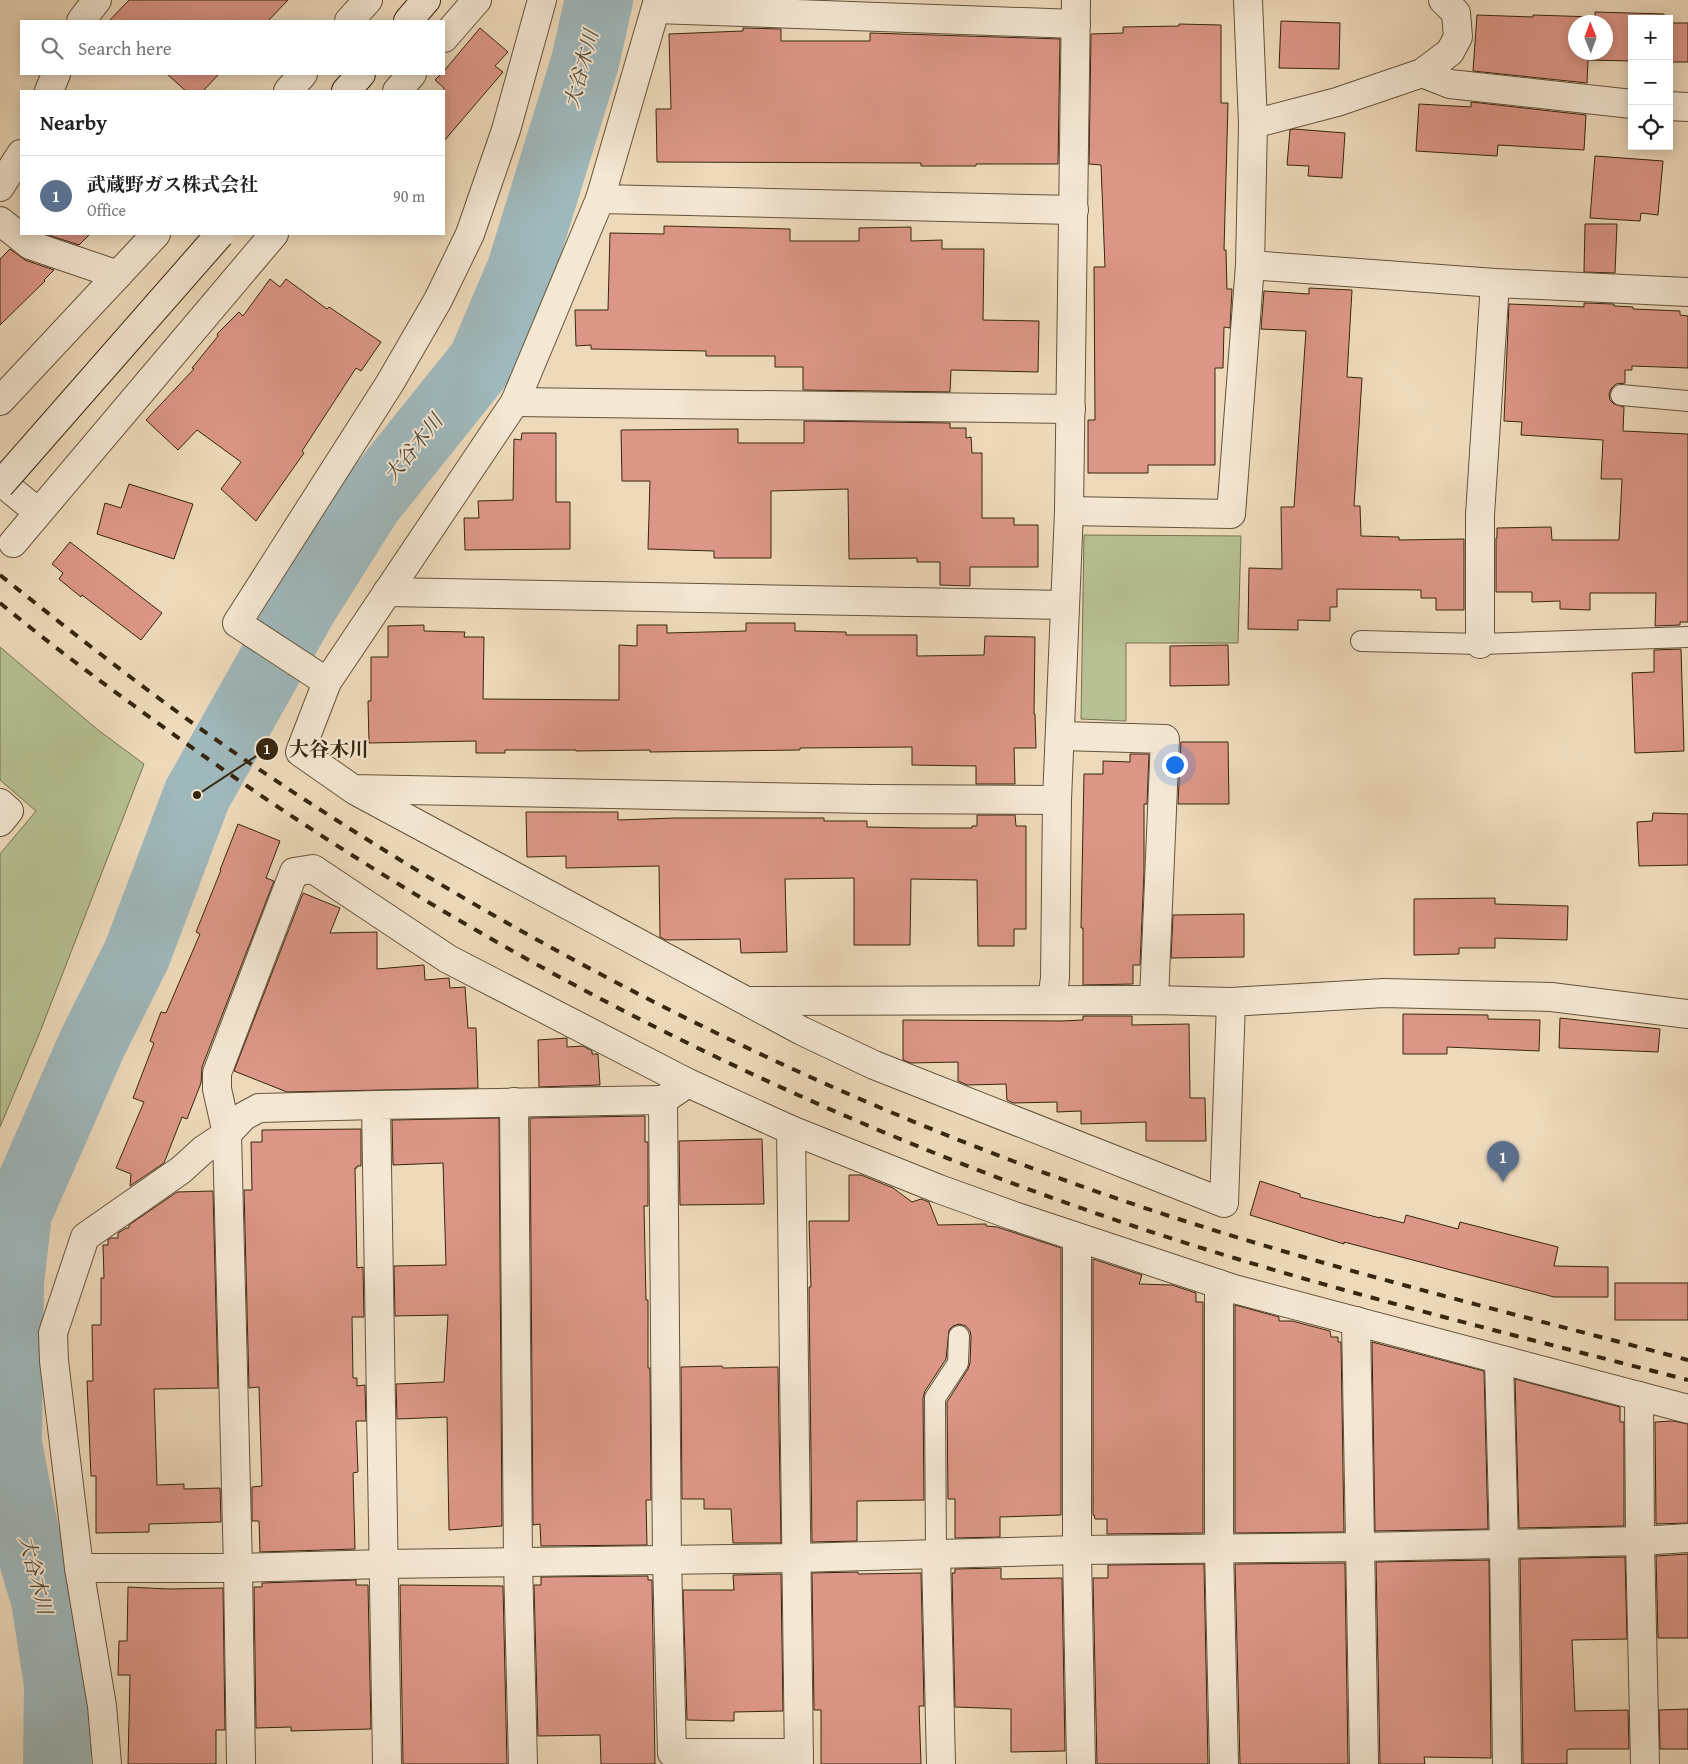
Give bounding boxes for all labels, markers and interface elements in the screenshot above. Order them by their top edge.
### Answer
north arrow [1568,15,1613,60]
map controls [1628,15,1673,150]
button: + [1628,15,1673,60]
search box [20,20,445,75]
water label: 大谷木川 [556,25,605,111]
icon: search [38,34,66,62]
text: Search here [78,34,172,62]
button: − [1628,60,1673,105]
button: locate [1628,105,1673,150]
text: Nearby [40,107,107,138]
text: 武蔵野ガス株式会社 [87,170,258,198]
text: 1 [52,184,60,208]
text: 90 m [393,184,425,208]
text: Office [87,198,126,222]
water label: 大谷木川 [376,406,450,488]
callout: 大谷木川 [254,732,379,767]
text: 大谷木川 [289,734,369,763]
text: 1 [263,738,271,759]
your location [1162,752,1188,778]
pin: 1 [1487,1141,1519,1182]
water label: 大谷木川 [13,1533,61,1619]

